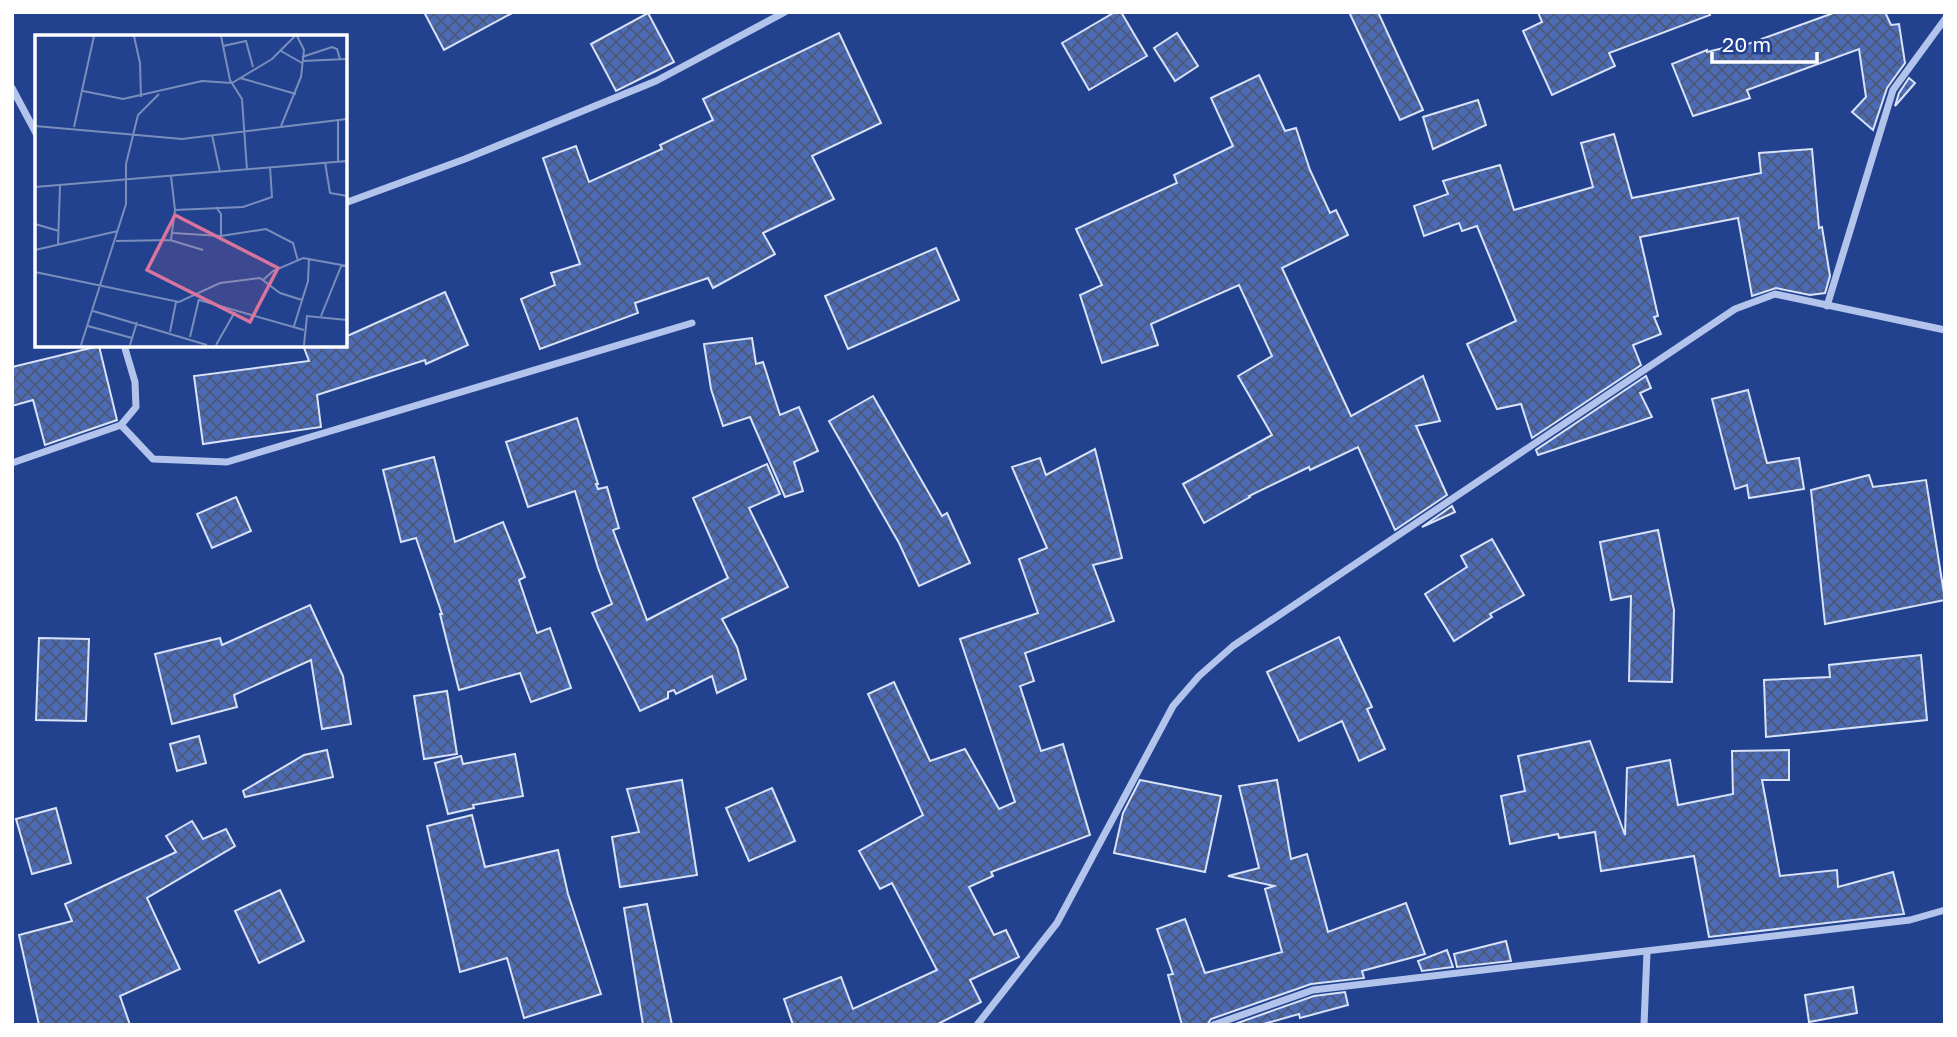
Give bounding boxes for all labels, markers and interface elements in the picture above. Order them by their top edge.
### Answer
scale bar [1712,21,1817,65]
text: 20 m [1722,31,1771,57]
inset map [35,35,346,346]

